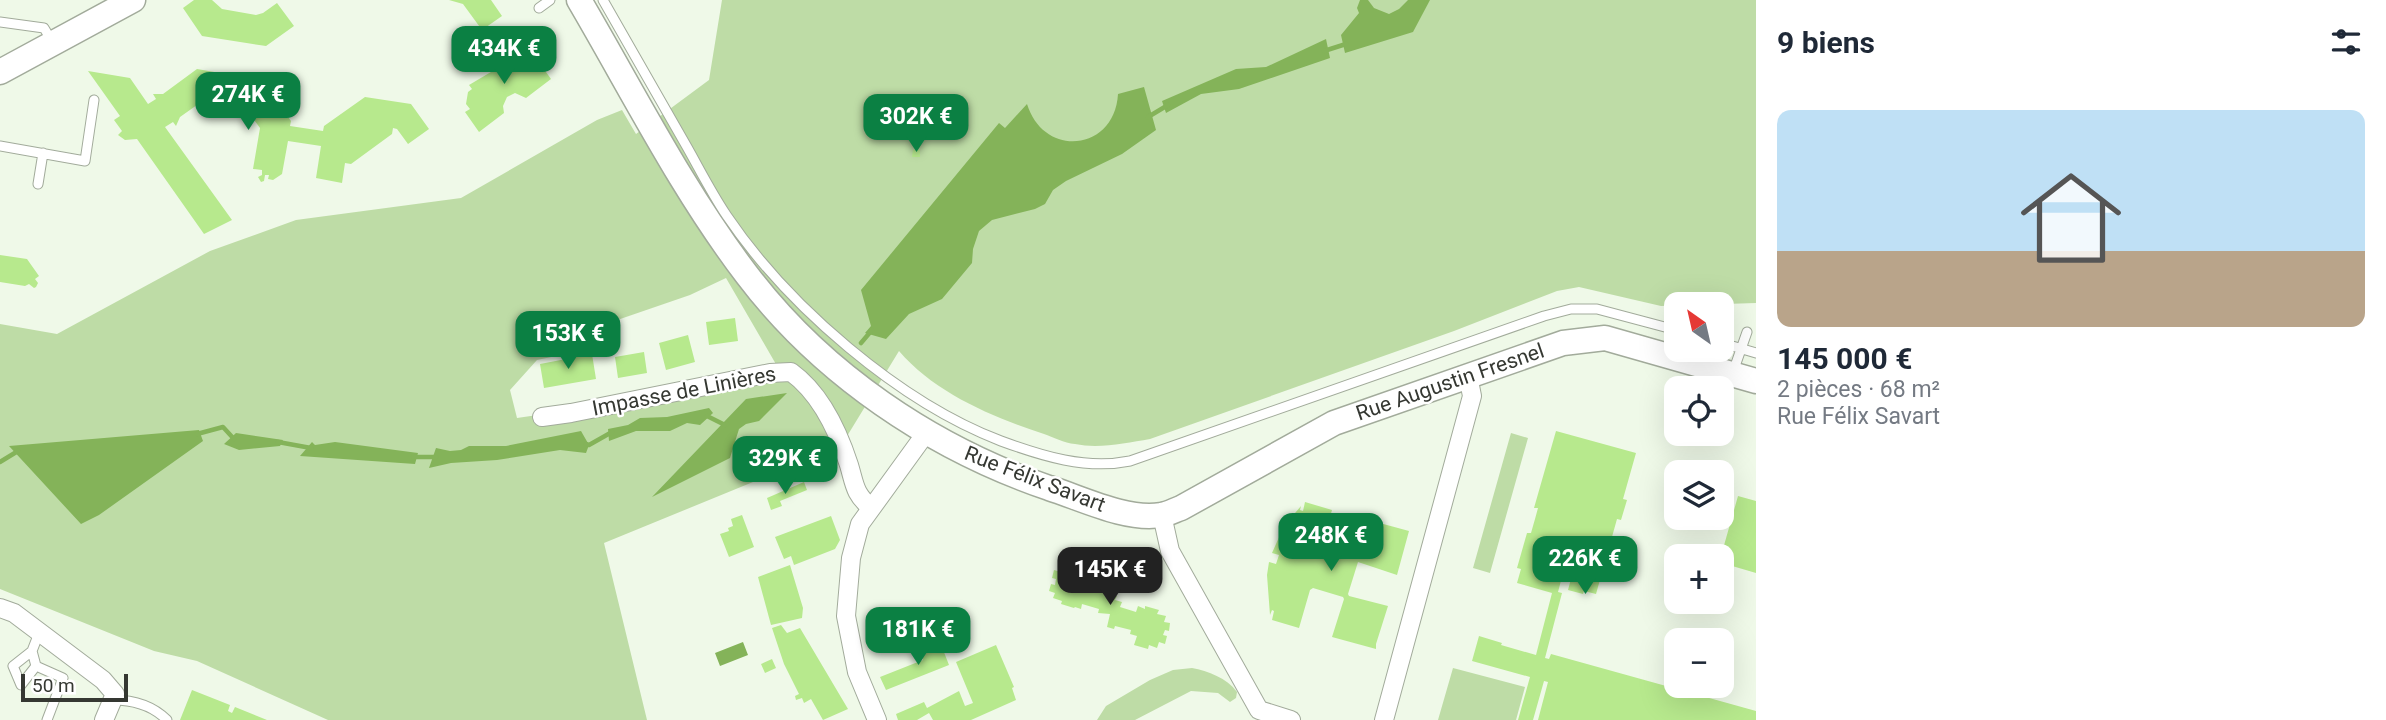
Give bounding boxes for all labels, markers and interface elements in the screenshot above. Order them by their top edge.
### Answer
icon: filters [2327,23,2365,61]
text: 9 biens [1777,25,1875,60]
pin: 434K € [447,27,561,86]
text: 434K € [467,35,541,62]
pin: 274K € [191,72,305,132]
text: 274K € [211,81,285,108]
pin: 302K € [859,94,973,154]
text: 302K € [879,103,953,130]
icon: home [2008,155,2134,281]
north arrow [1664,292,1734,362]
map controls [1664,292,1734,698]
pin: 153K € [511,312,625,371]
text: 153K € [531,320,605,347]
street label: Rue Augustin Fresnel [1353,339,1547,425]
text: 145 000 € [1777,341,1912,376]
street label: Impasse de Linières [590,361,778,421]
button: locate [1664,376,1734,446]
text: 2 pièces · 68 m² [1777,376,1940,403]
text: Rue Félix Savart [1777,403,1940,430]
pin: 329K € [728,436,842,496]
street label: Rue Félix Savart [961,441,1109,517]
text: 329K € [748,445,822,472]
button: layers [1664,460,1734,530]
pin: 248K € [1274,514,1388,573]
text: 248K € [1294,522,1368,549]
pin: 226K € [1528,536,1642,596]
button: + [1664,544,1734,614]
text: 226K € [1548,545,1622,572]
pin: 145K € [1053,548,1167,607]
text: 145K € [1073,556,1147,583]
pin: 181K € [861,608,975,667]
text: 181K € [881,616,955,643]
button: − [1664,628,1734,698]
scale bar [21,671,128,703]
text: 50 m [32,674,75,697]

